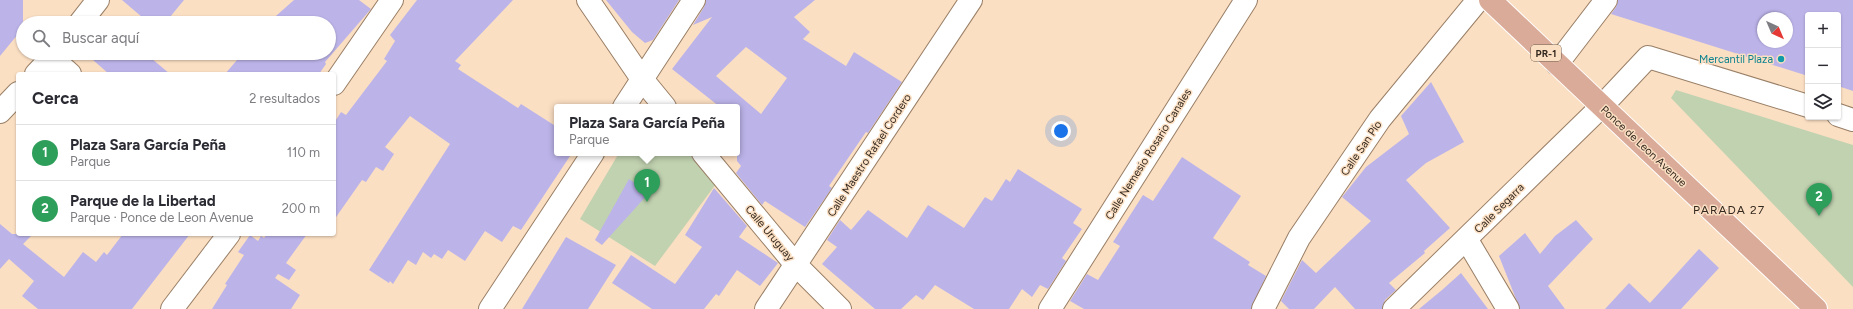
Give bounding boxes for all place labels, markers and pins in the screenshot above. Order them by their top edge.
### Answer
place label: Mercantil Plaza [1699,53,1773,66]
marker: Mercantil Plaza [1776,54,1786,64]
pin: 1 [634,169,660,202]
pin: 2 [1806,183,1832,216]

